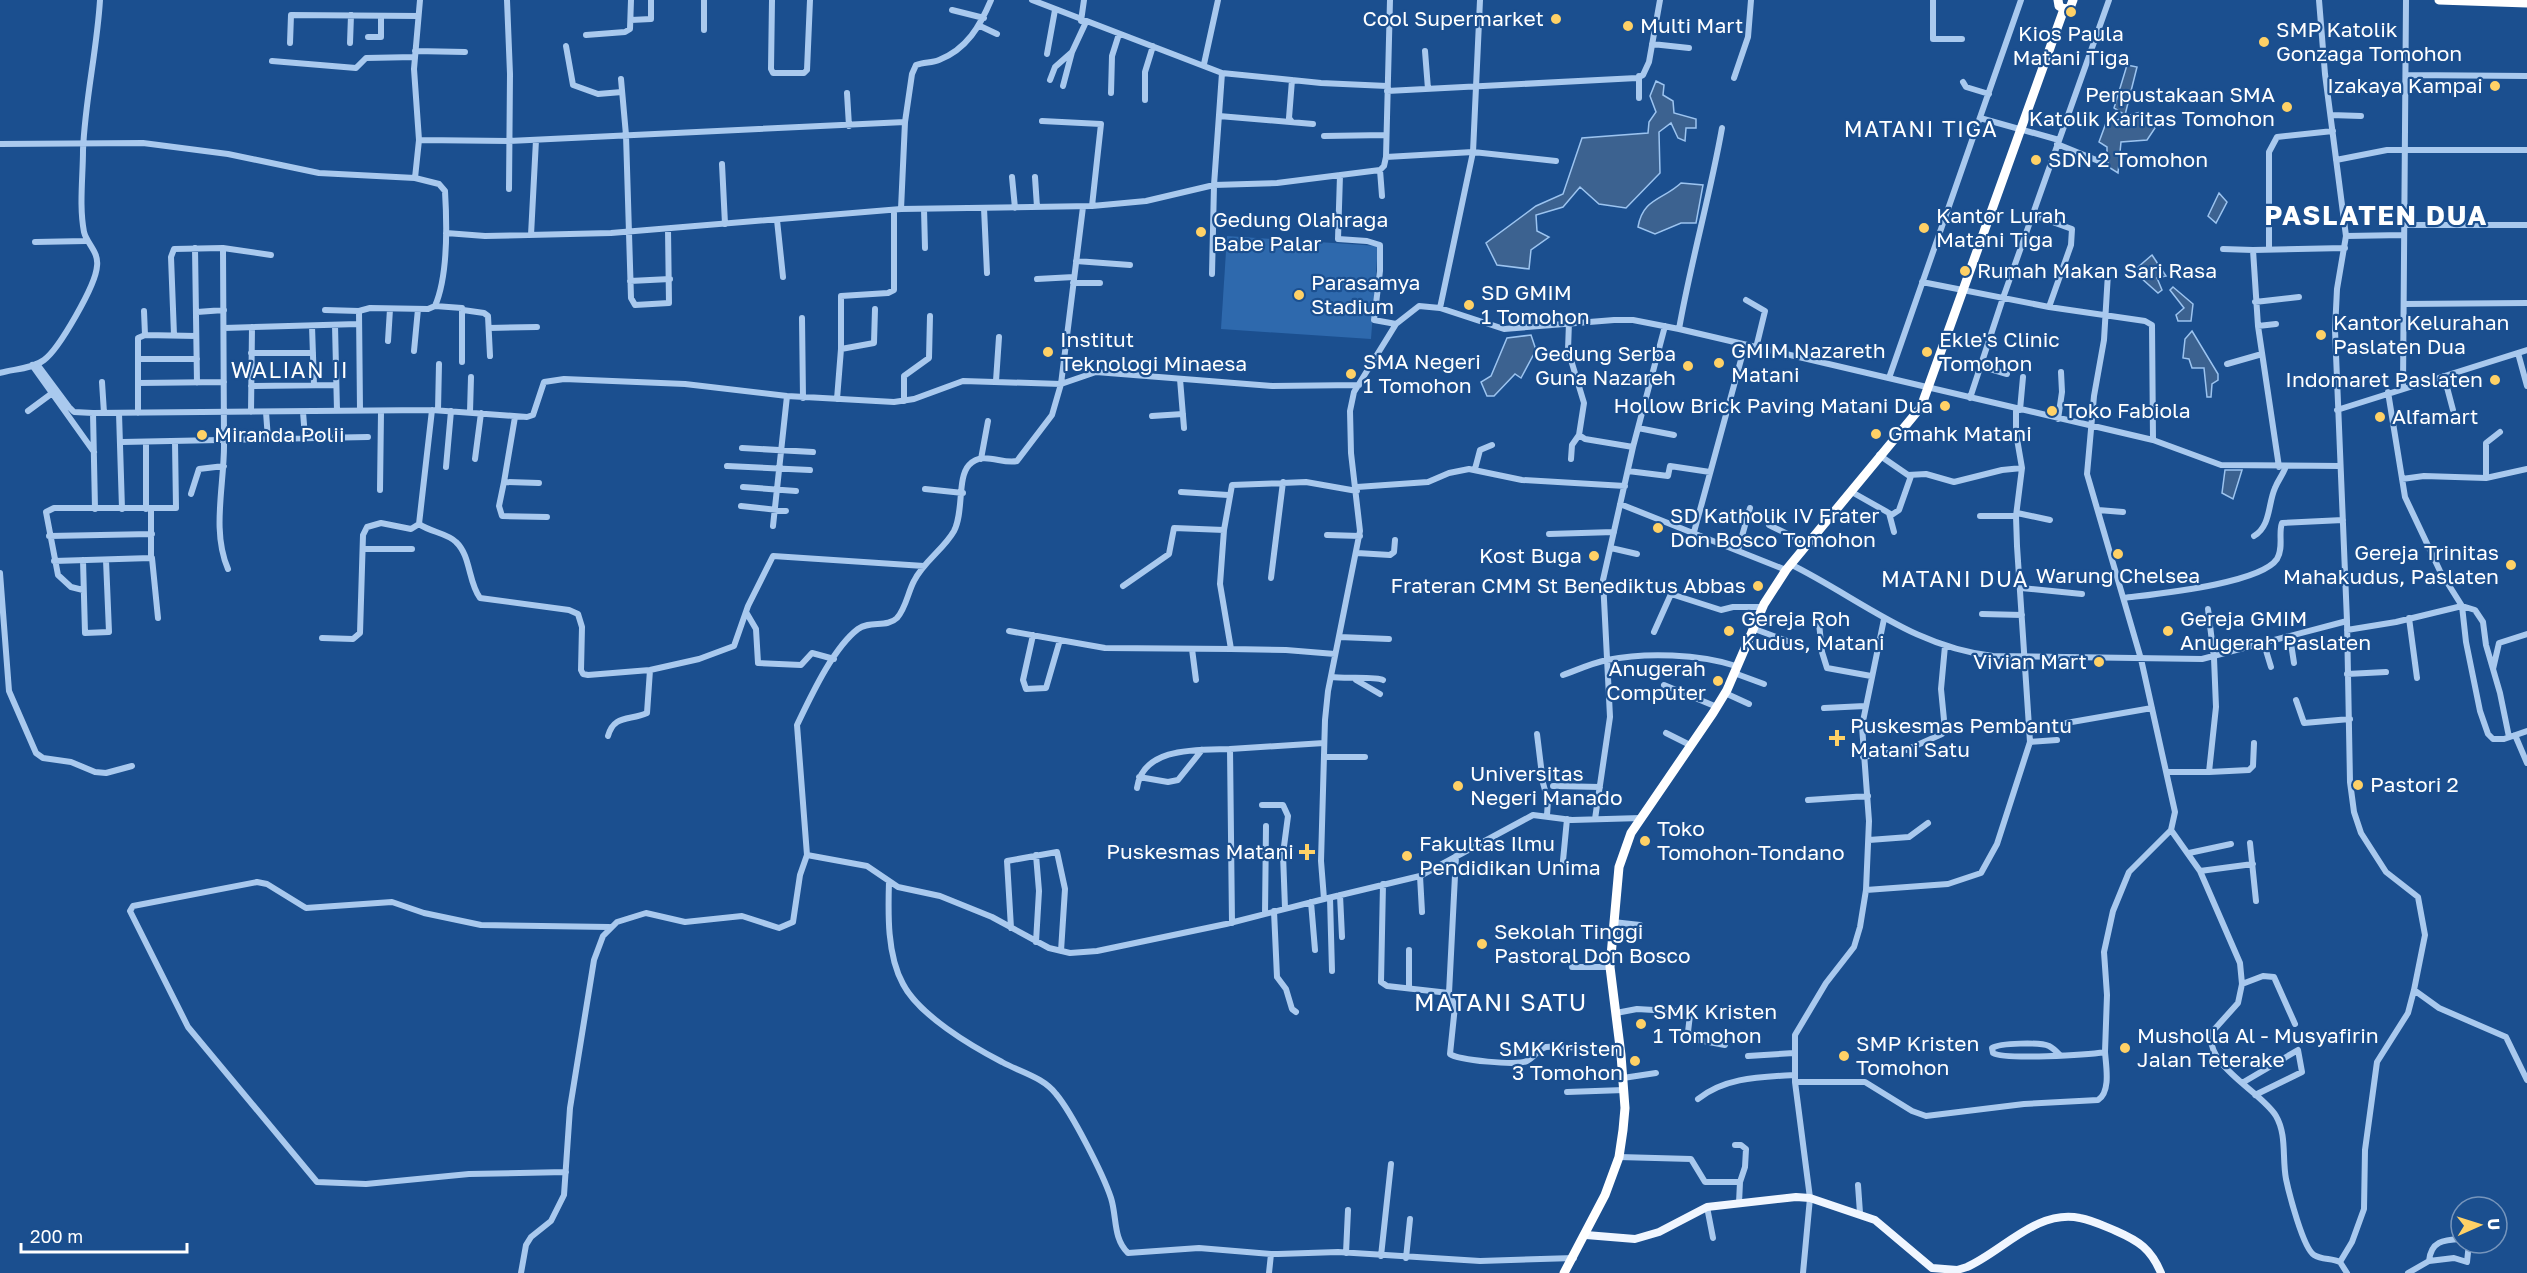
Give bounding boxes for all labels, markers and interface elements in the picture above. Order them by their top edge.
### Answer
place label: Cool Supermarket [1362,5,1544,31]
marker: Kios Paula Matani Tiga [2064,5,2078,19]
marker: Cool Supermarket [1549,12,1563,26]
place label: Multi Mart [1640,12,1743,38]
place label: SMP Katolik Gonzaga Tomohon [2276,16,2462,66]
marker: Multi Mart [1621,19,1635,33]
place label: Kios Paula Matani Tiga [2012,20,2130,70]
marker: SMP Katolik Gonzaga Tomohon [2257,35,2271,49]
place label: Izakaya Kampai [2327,72,2483,98]
marker: Izakaya Kampai [2488,79,2502,93]
place label: Perpustakaan SMA Katolik Karitas Tomohon [2029,81,2275,131]
marker: Perpustakaan SMA Katolik Karitas Tomohon [2280,100,2294,114]
district label: MATANI TIGA [1844,115,1998,142]
place label: SDN 2 Tomohon [2048,146,2208,172]
marker: SDN 2 Tomohon [2029,153,2043,167]
district label: PASLATEN DUA [2264,199,2488,231]
place label: Kantor Lurah Matani Tiga [1936,202,2066,252]
place label: Gedung Olahraga Babe Palar [1213,206,1388,256]
marker: Kantor Lurah Matani Tiga [1917,221,1931,235]
marker: Gedung Olahraga Babe Palar [1194,225,1208,239]
place label: Rumah Makan Sari Rasa [1977,257,2217,283]
marker: Rumah Makan Sari Rasa [1958,264,1972,278]
place label: Parasamya Stadium [1311,269,1420,319]
place label: SD GMIM 1 Tomohon [1481,279,1590,329]
marker: Parasamya Stadium [1292,288,1306,302]
marker: SD GMIM 1 Tomohon [1462,298,1476,312]
place label: Kantor Kelurahan Paslaten Dua [2333,309,2510,359]
place label: Institut Teknologi Minaesa [1060,326,1247,376]
place label: Ekle's Clinic Tomohon [1939,326,2060,376]
marker: Kantor Kelurahan Paslaten Dua [2314,328,2328,342]
place label: GMIM Nazareth Matani [1731,337,1886,387]
place label: Gedung Serba Guna Nazareh [1534,340,1676,390]
marker: Institut Teknologi Minaesa [1041,345,1055,359]
marker: Ekle's Clinic Tomohon [1920,345,1934,359]
place label: SMA Negeri 1 Tomohon [1363,348,1481,398]
district label: WALIAN II [231,356,349,383]
marker: GMIM Nazareth Matani [1712,356,1726,370]
marker: Gedung Serba Guna Nazareh [1681,359,1695,373]
place label: Indomaret Paslaten [2285,366,2483,392]
marker: SMA Negeri 1 Tomohon [1344,367,1358,381]
marker: Indomaret Paslaten [2488,373,2502,387]
place label: Hollow Brick Paving Matani Dua [1614,392,1933,418]
place label: Toko Fabiola [2064,397,2191,423]
marker: Hollow Brick Paving Matani Dua [1938,399,1952,413]
place label: Alfamart [2392,403,2479,429]
marker: Toko Fabiola [2045,404,2059,418]
marker: Alfamart [2373,410,2387,424]
place label: Gmahk Matani [1888,420,2032,446]
place label: Miranda Polii [214,421,345,447]
marker: Gmahk Matani [1869,427,1883,441]
marker: Miranda Polii [195,428,209,442]
place label: SD Katholik IV Frater Don Bosco Tomohon [1670,502,1880,552]
marker: SD Katholik IV Frater Don Bosco Tomohon [1651,521,1665,535]
place label: Gereja Trinitas Mahakudus, Paslaten [2283,539,2499,589]
place label: Kost Buga [1479,542,1582,568]
marker: Warung Chelsea [2111,547,2125,561]
marker: Kost Buga [1587,549,1601,563]
marker: Gereja Trinitas Mahakudus, Paslaten [2504,558,2518,572]
place label: Warung Chelsea [2036,562,2200,588]
district label: MATANI DUA [1881,565,2029,592]
place label: Frateran CMM St Benediktus Abbas [1390,572,1746,598]
marker: Frateran CMM St Benediktus Abbas [1751,579,1765,593]
place label: Gereja Roh Kudus, Matani [1741,605,1885,655]
place label: Gereja GMIM Anugerah Paslaten [2180,605,2371,655]
marker: Gereja Roh Kudus, Matani [1722,624,1736,638]
marker: Gereja GMIM Anugerah Paslaten [2161,624,2175,638]
place label: Vivian Mart [1973,648,2087,674]
place label: Anugerah Computer [1606,655,1706,705]
marker: Vivian Mart [2092,655,2106,669]
marker: Anugerah Computer [1711,674,1725,688]
place label: Puskesmas Pembantu Matani Satu [1850,712,2072,762]
marker: Puskesmas Pembantu Matani Satu [1828,729,1846,747]
place label: Universitas Negeri Manado [1470,760,1623,810]
place label: Pastori 2 [2370,771,2459,797]
marker: Pastori 2 [2351,778,2365,792]
marker: Universitas Negeri Manado [1451,779,1465,793]
place label: Toko Tomohon-Tondano [1657,815,1845,865]
place label: Fakultas Ilmu Pendidikan Unima [1419,830,1601,880]
marker: Toko Tomohon-Tondano [1638,834,1652,848]
place label: Puskesmas Matani [1106,838,1294,864]
marker: Puskesmas Matani [1298,843,1316,861]
marker: Fakultas Ilmu Pendidikan Unima [1400,849,1414,863]
place label: Sekolah Tinggi Pastoral Don Bosco [1494,918,1691,968]
marker: Sekolah Tinggi Pastoral Don Bosco [1475,937,1489,951]
district label: MATANI SATU [1414,987,1588,1016]
place label: SMK Kristen 1 Tomohon [1653,998,1777,1048]
marker: SMK Kristen 1 Tomohon [1634,1017,1648,1031]
place label: Musholla Al - Musyafirin Jalan Teterake [2137,1022,2379,1072]
place label: SMP Kristen Tomohon [1856,1030,1979,1080]
place label: SMK Kristen 3 Tomohon [1499,1035,1623,1085]
marker: Musholla Al - Musyafirin Jalan Teterake [2118,1041,2132,1055]
marker: SMP Kristen Tomohon [1837,1049,1851,1063]
marker: SMK Kristen 3 Tomohon [1628,1054,1642,1068]
north arrow [2449,1195,2509,1255]
scale bar [21,1216,188,1254]
text: U [2484,1218,2504,1231]
text: 200 m [30,1225,83,1247]

